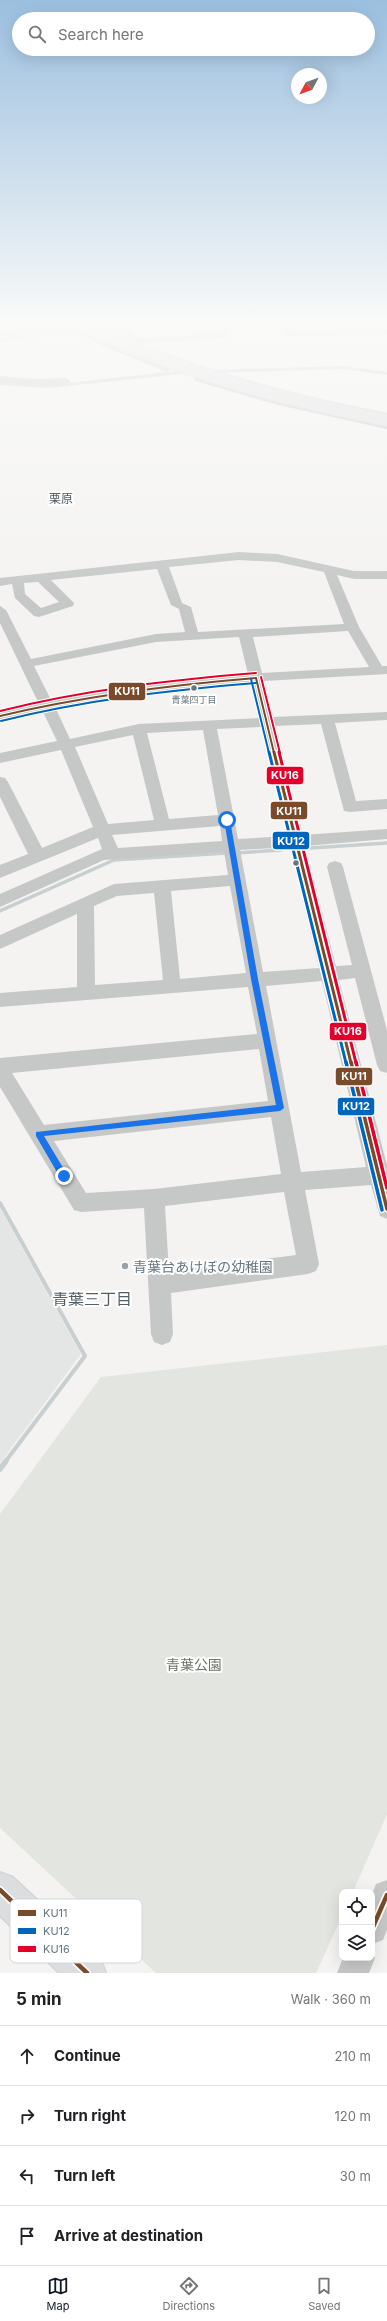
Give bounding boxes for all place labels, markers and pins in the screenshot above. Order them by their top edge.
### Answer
marker: 青葉四丁目 [189,683,199,693]
place label: 青葉四丁目 [171,694,217,705]
unlabelled marker [291,858,301,868]
place label: 青葉台あけぼの幼稚園 [133,1258,273,1275]
marker: 青葉台あけぼの幼稚園 [120,1261,130,1271]

